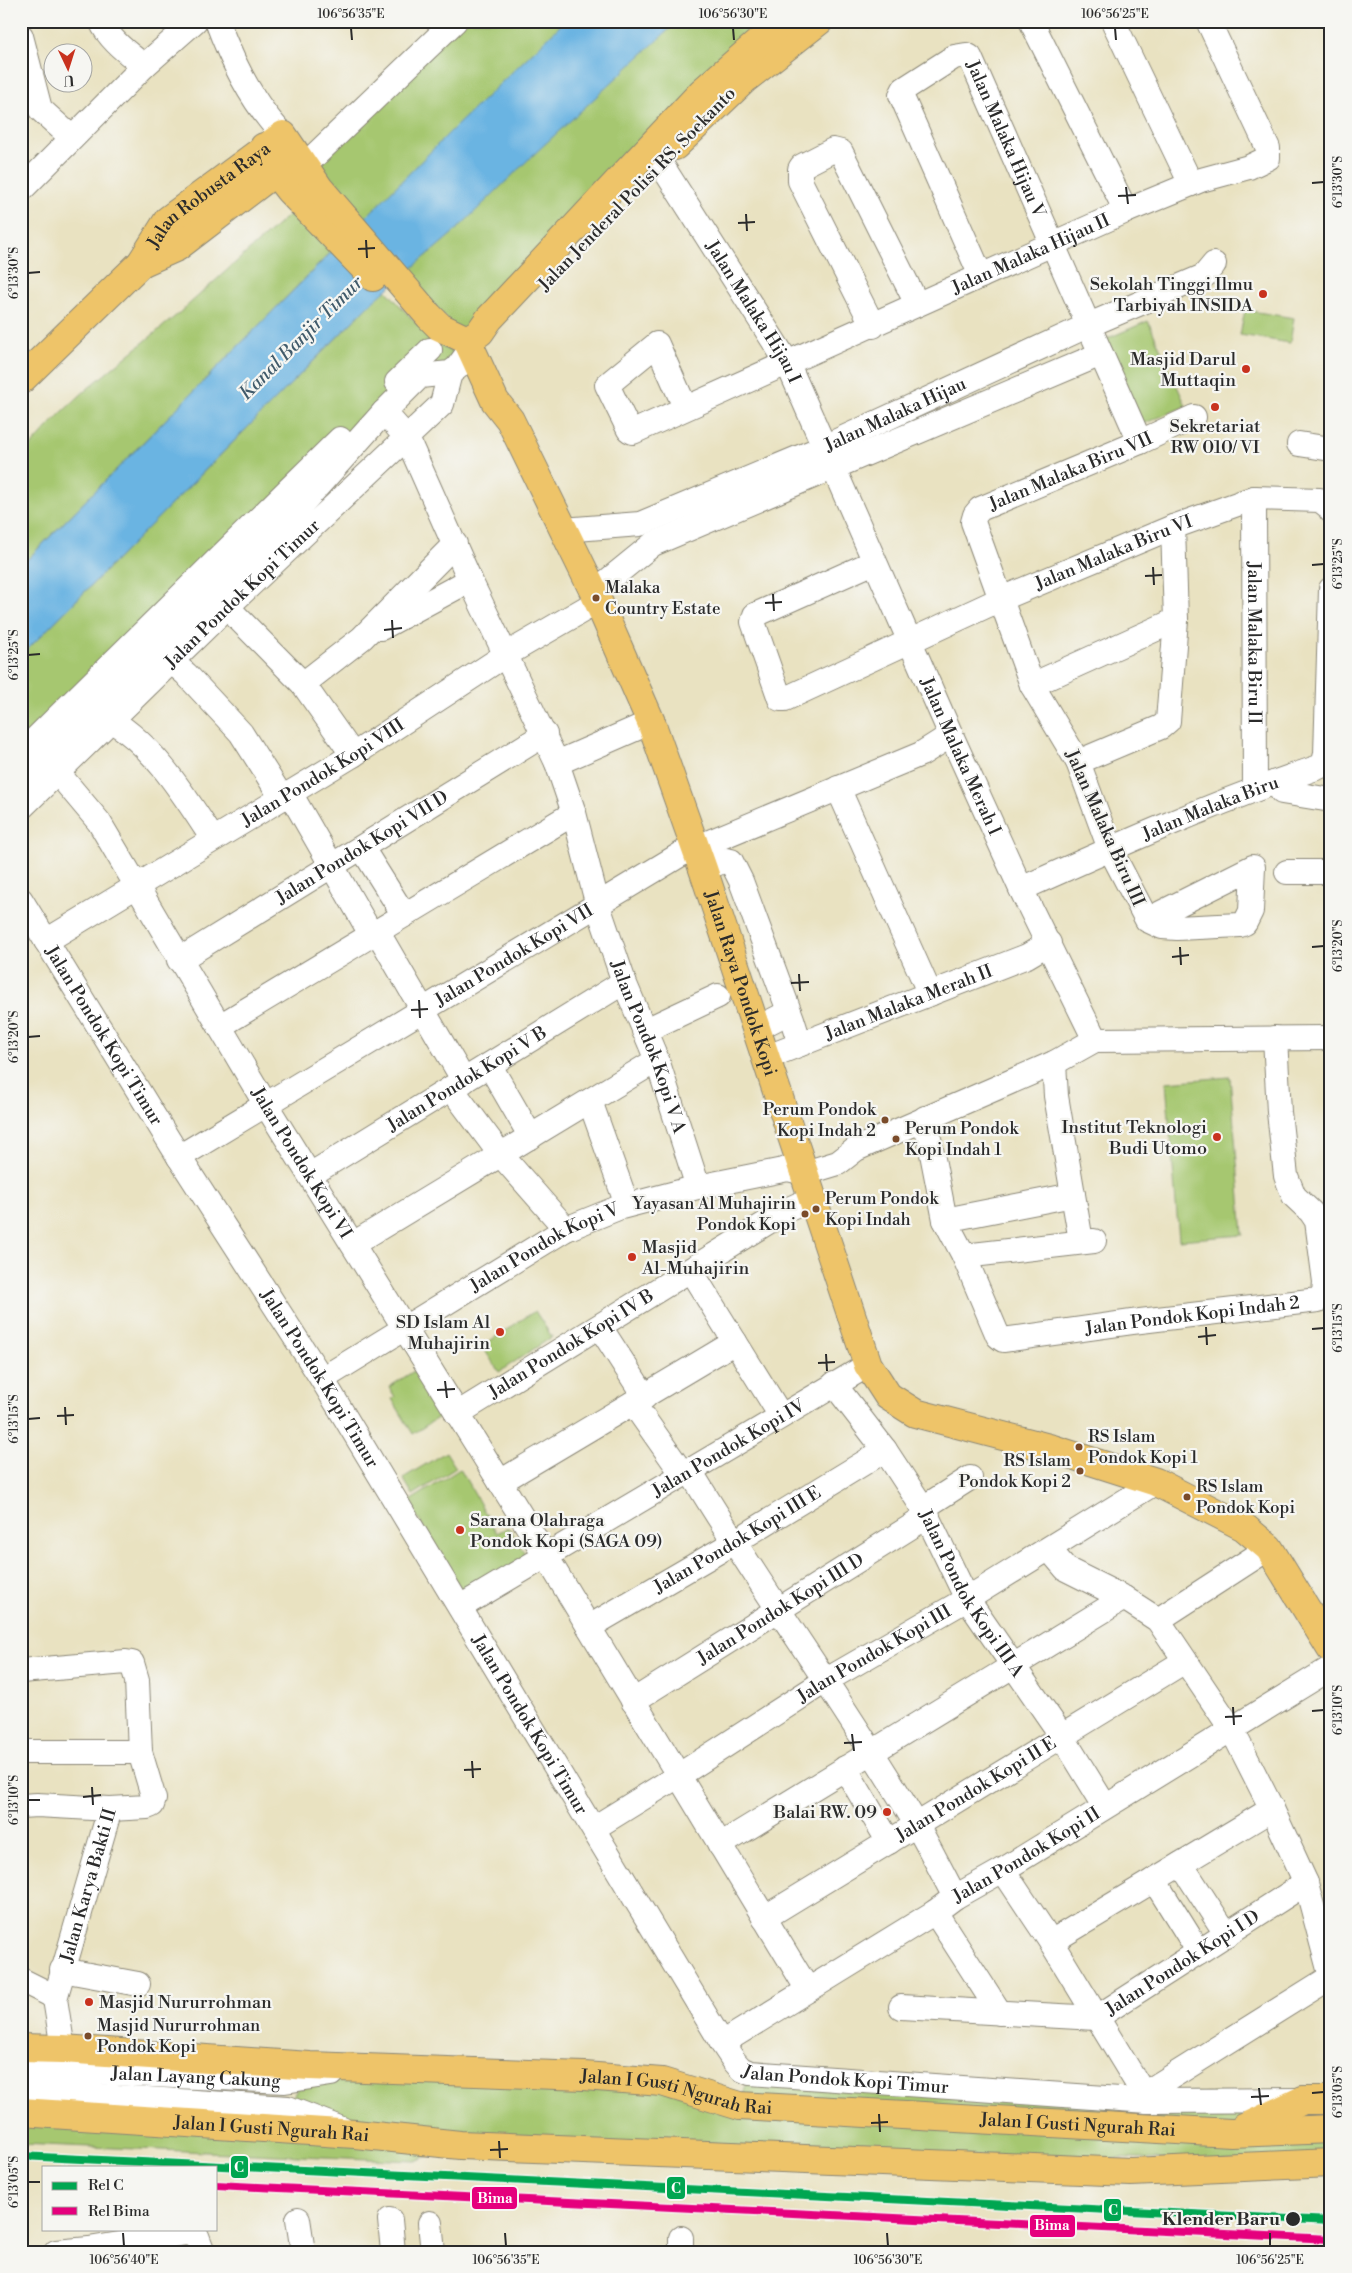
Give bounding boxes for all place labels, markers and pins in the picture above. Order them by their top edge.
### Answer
place label: Sekolah Tinggi Ilmu Tarbiyah INSIDA [1090,273,1254,317]
marker: Sekolah Tinggi Ilmu Tarbiyah INSIDA [1257,288,1269,300]
place label: Masjid Darul Muttaqin [1130,348,1237,392]
marker: Masjid Darul Muttaqin [1240,363,1252,375]
marker: Sekretariat RW 010/ VI [1209,401,1221,413]
place label: Sekretariat RW 010/ VI [1170,415,1261,459]
place label: Malaka Country Estate [605,577,720,620]
marker: Malaka Country Estate [591,593,601,603]
place label: Perum Pondok Kopi Indah 2 [763,1099,877,1142]
marker: Perum Pondok Kopi Indah 2 [880,1115,890,1125]
place label: Institut Teknologi Budi Utomo [1062,1116,1207,1160]
place label: Perum Pondok Kopi Indah 1 [905,1118,1019,1161]
marker: Institut Teknologi Budi Utomo [1211,1131,1223,1143]
marker: Perum Pondok Kopi Indah 1 [891,1134,901,1144]
place label: Perum Pondok Kopi Indah [825,1188,939,1231]
place label: Yayasan Al Muhajirin Pondok Kopi [632,1193,796,1236]
marker: Perum Pondok Kopi Indah [811,1204,821,1214]
marker: Yayasan Al Muhajirin Pondok Kopi [800,1209,810,1219]
place label: Masjid Al-Muhajirin [641,1236,750,1280]
marker: Masjid Al-Muhajirin [626,1251,638,1263]
place label: SD Islam Al Muhajirin [396,1311,491,1355]
marker: SD Islam Al Muhajirin [494,1326,506,1338]
place label: RS Islam Pondok Kopi 1 [1088,1426,1198,1469]
marker: RS Islam Pondok Kopi 1 [1074,1442,1084,1452]
place label: RS Islam Pondok Kopi 2 [959,1450,1071,1493]
marker: RS Islam Pondok Kopi 2 [1075,1466,1085,1476]
place label: RS Islam Pondok Kopi [1196,1476,1295,1519]
marker: RS Islam Pondok Kopi [1182,1492,1192,1502]
place label: Sarana Olahraga Pondok Kopi (SAGA 09) [470,1509,663,1553]
marker: Sarana Olahraga Pondok Kopi (SAGA 09) [454,1524,466,1536]
place label: Balai RW. 09 [773,1801,877,1824]
marker: Balai RW. 09 [881,1806,893,1818]
place label: Masjid Nururrohman [99,1991,272,2014]
marker: Masjid Nururrohman [83,1996,95,2008]
place label: Masjid Nururrohman Pondok Kopi [97,2015,260,2058]
marker: Masjid Nururrohman Pondok Kopi [83,2031,93,2041]
place label: Klender Baru [1162,2208,1280,2231]
marker: Klender Baru [1284,2210,1302,2228]

